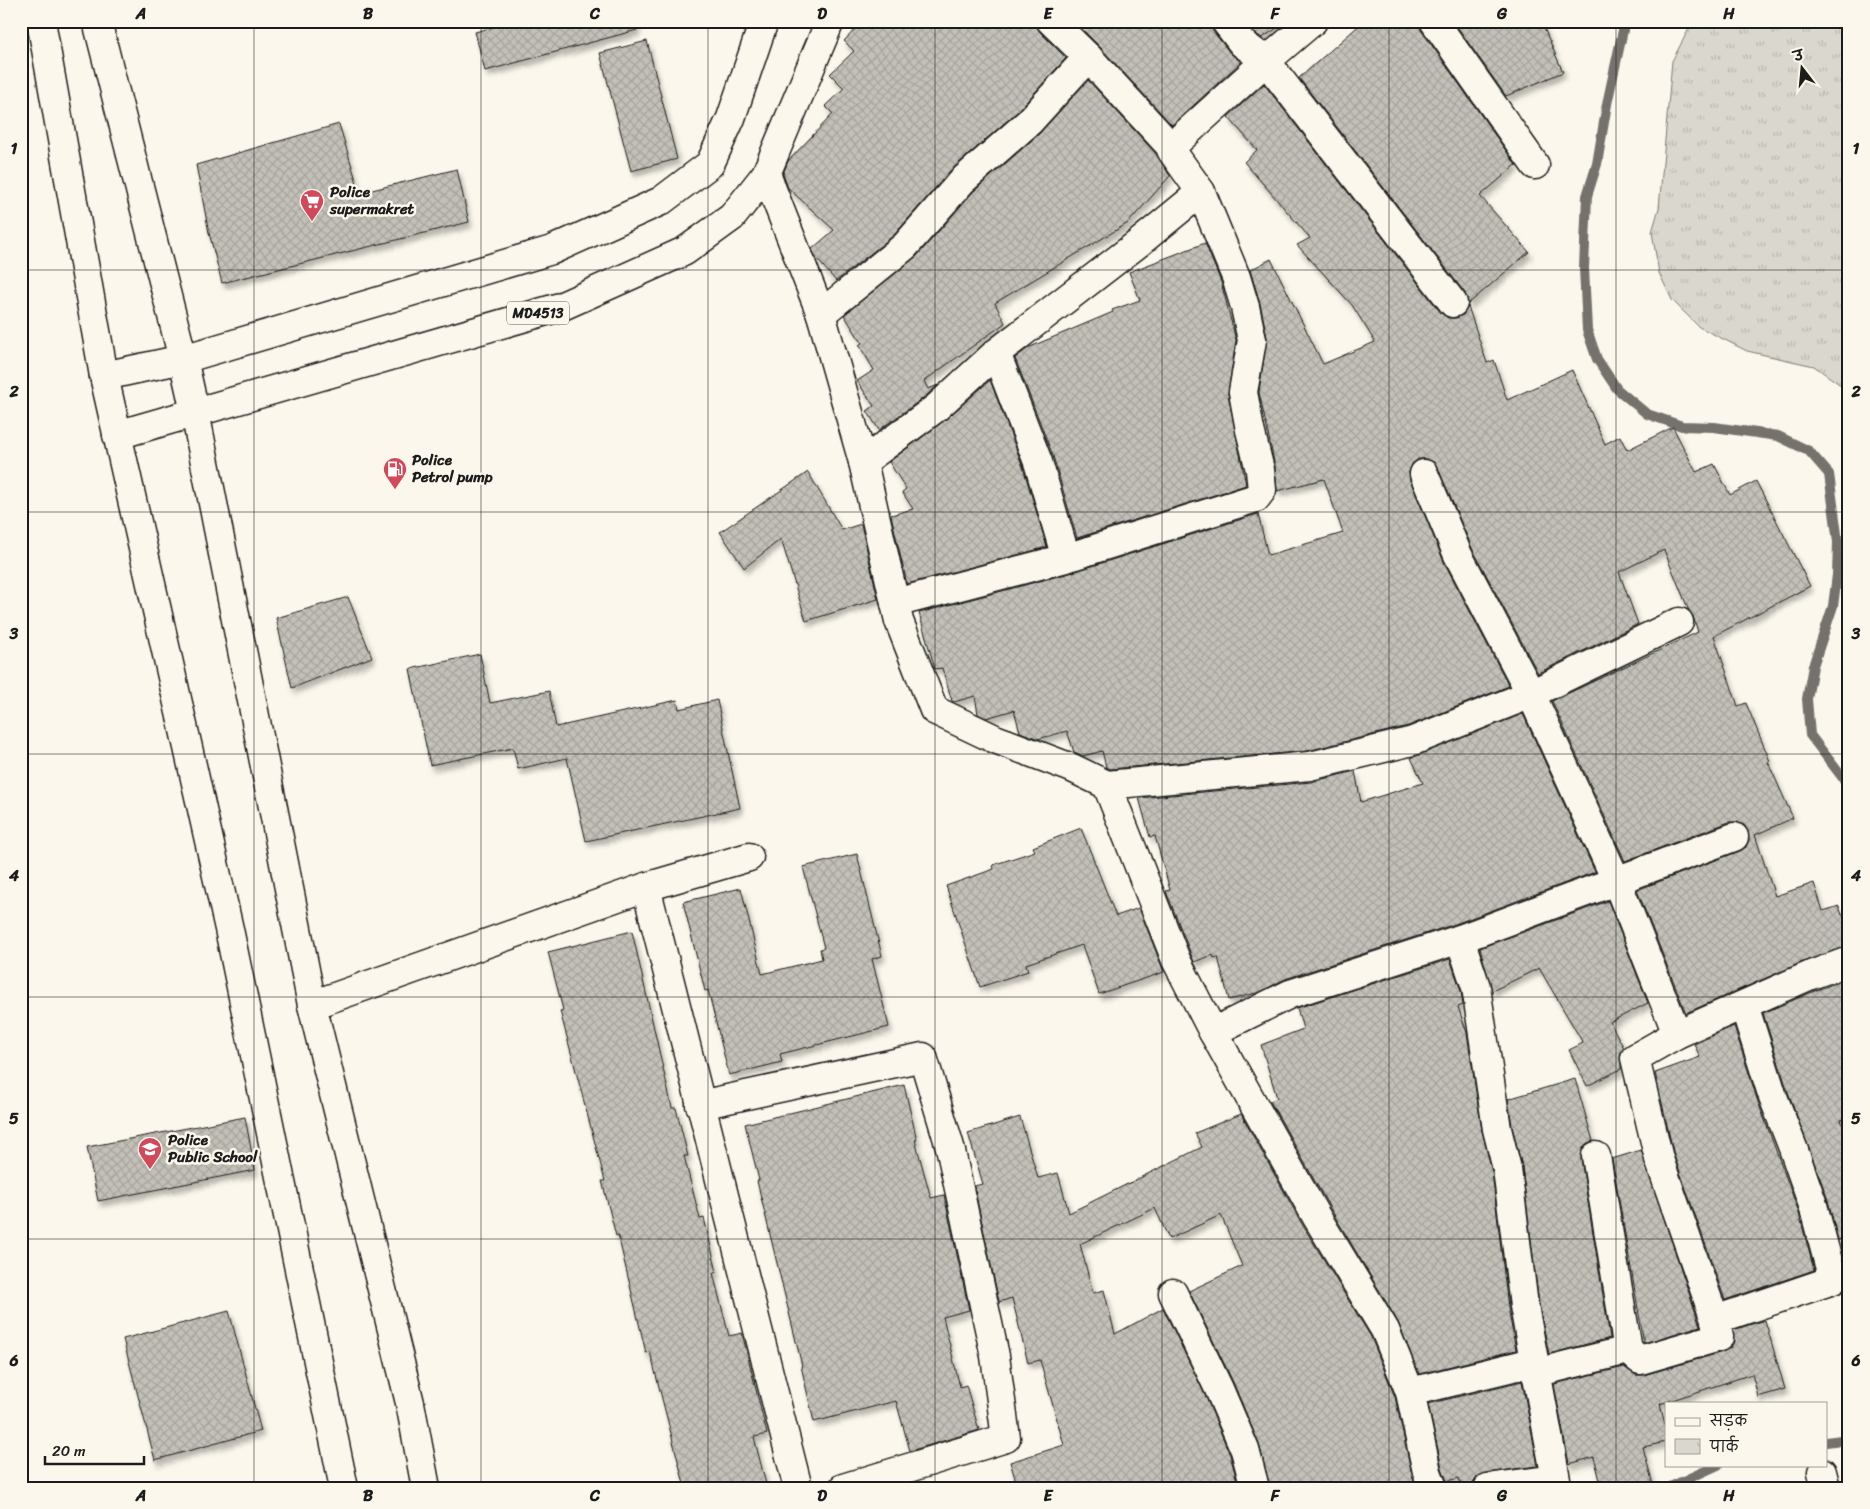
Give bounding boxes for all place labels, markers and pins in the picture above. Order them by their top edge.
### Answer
place label: Police supermakret [329,179,415,222]
supermarket icon: Police supermakret [299,188,325,222]
place label: Police Petrol pump [412,447,493,490]
fuel station icon: Police Petrol pump [382,456,408,490]
place label: Police Public School [168,1127,258,1170]
school or university icon: Police Public School [137,1136,163,1170]

